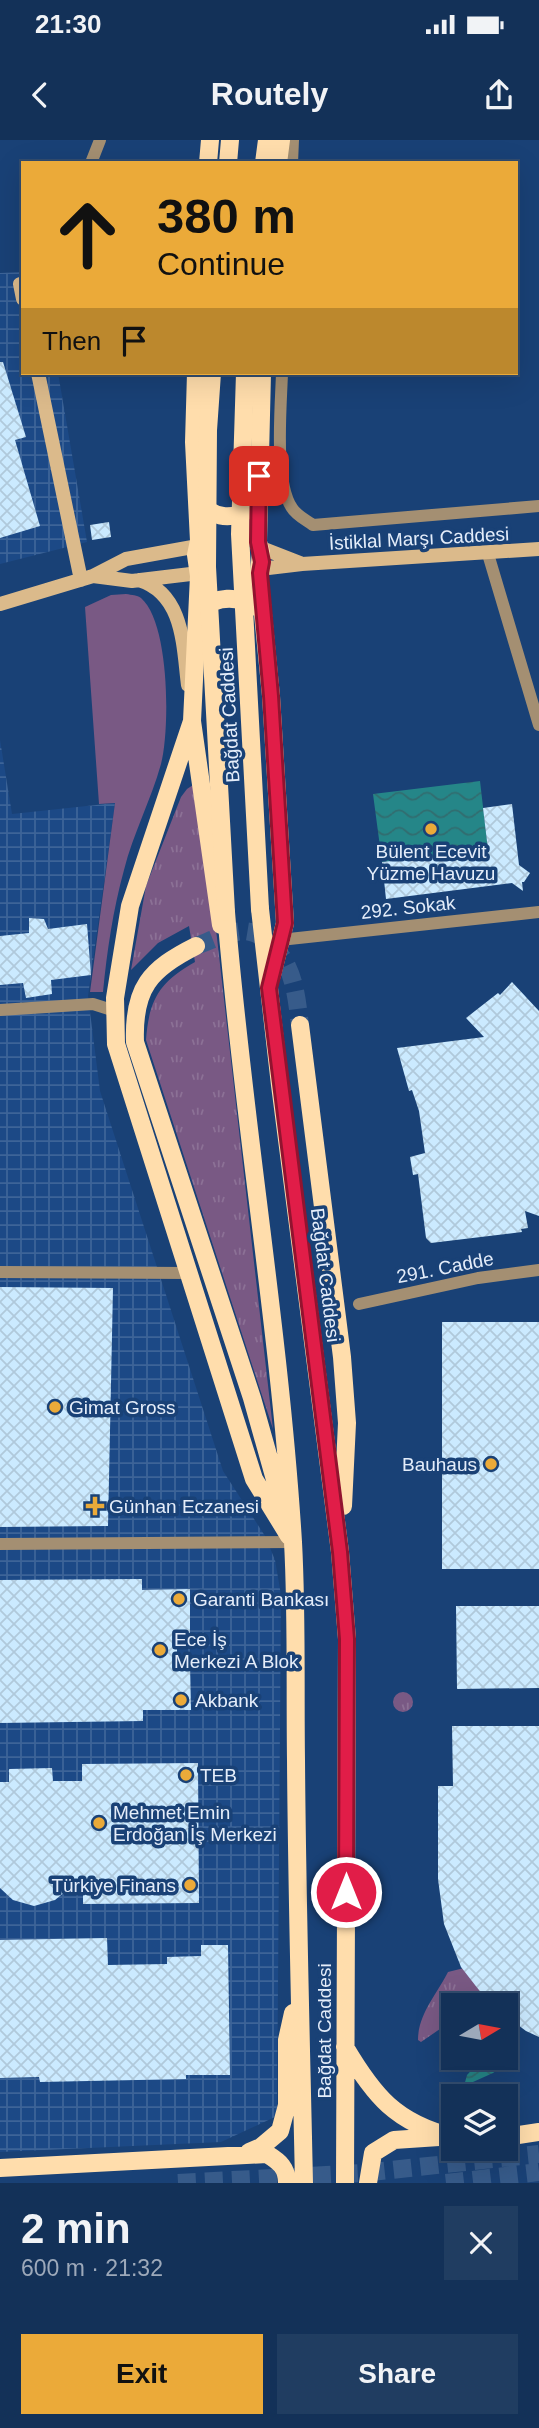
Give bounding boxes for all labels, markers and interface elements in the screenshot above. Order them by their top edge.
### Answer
text: 21:30 [35,9,102,39]
icon: back [21,76,59,114]
text: Routely [211,76,328,112]
icon: share [480,76,518,114]
icon: ahead [42,189,133,280]
text: 380 m [157,189,296,243]
text: Continue [157,246,285,282]
icon: arrive [115,322,153,360]
text: Then [42,326,101,356]
pin [229,446,289,506]
icon: arrive [240,457,278,495]
street label: İstiklal Marşı Caddesi [328,523,510,554]
street label: Bağdat Caddesi [215,647,244,783]
marker: Bülent Ecevit Yüzme Havuzu [423,821,439,837]
place label: Bülent Ecevit Yüzme Havuzu [367,841,495,884]
street label: 292. Sokak [360,892,457,923]
street label: Bağdat Caddesi [307,1207,344,1343]
street label: 291. Cadde [395,1248,495,1287]
place label: Gimat Gross [69,1397,176,1418]
marker: Gimat Gross [47,1399,63,1415]
place label: Bauhaus [402,1454,477,1475]
marker: Bauhaus [483,1456,499,1472]
place label: Günhan Eczanesi [109,1496,259,1517]
marker: Günhan Eczanesi [87,1498,103,1514]
place label: Garanti Bankası [193,1589,329,1610]
marker: Garanti Bankası [171,1591,187,1607]
place label: Ece İş Merkezi A Blok [174,1629,299,1672]
marker: Ece İş Merkezi A Blok [152,1642,168,1658]
place label: Akbank [195,1690,259,1711]
marker: Akbank [173,1692,189,1708]
place label: TEB [200,1765,237,1786]
marker: TEB [178,1767,194,1783]
place label: Mehmet Emin Erdoğan İş Merkezi [113,1802,277,1845]
marker: Mehmet Emin Erdoğan İş Merkezi [91,1815,107,1831]
position arrow [309,1855,383,1929]
place label: Türkiye Finans [51,1875,176,1896]
marker: Türkiye Finans [182,1877,198,1893]
street label: Bağdat Caddesi [314,1963,335,2099]
north arrow [441,1993,518,2070]
map controls [441,1993,518,2161]
button: layers [441,2084,518,2161]
text: 2 min [21,2205,131,2252]
button: close [444,2206,518,2280]
text: 600 m · 21:32 [21,2255,163,2281]
button: Exit [21,2334,263,2414]
button: Share [277,2334,518,2414]

